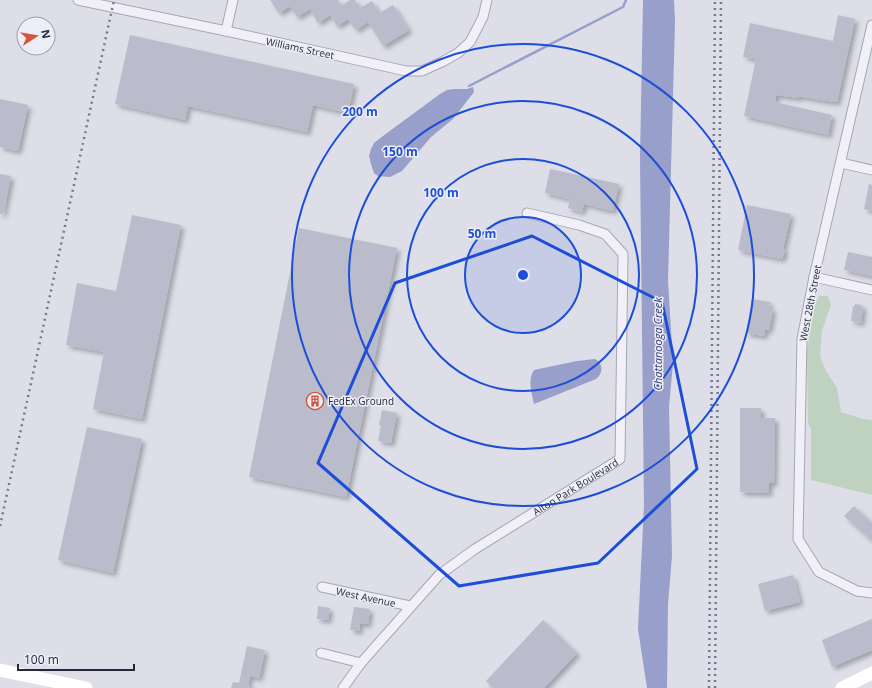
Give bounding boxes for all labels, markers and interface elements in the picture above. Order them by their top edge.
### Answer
north arrow [16,16,56,56]
text: N [38,28,55,40]
street label: Williams Street [265,34,336,62]
text: 200 m [342,103,378,120]
text: 150 m [382,143,418,160]
text: 100 m [423,184,459,201]
text: 50 m [468,225,496,242]
street label: West 28th Street [796,263,824,342]
centre of rings [516,268,530,282]
water label: Chattanooga Creek [650,297,665,391]
building icon: FedEx Ground [305,391,325,411]
place label: FedEx Ground [328,394,394,408]
street label: Alton Park Boulevard [530,455,621,519]
street label: West Avenue [335,584,397,610]
scale bar [18,646,134,672]
text: 100 m [24,651,59,668]

